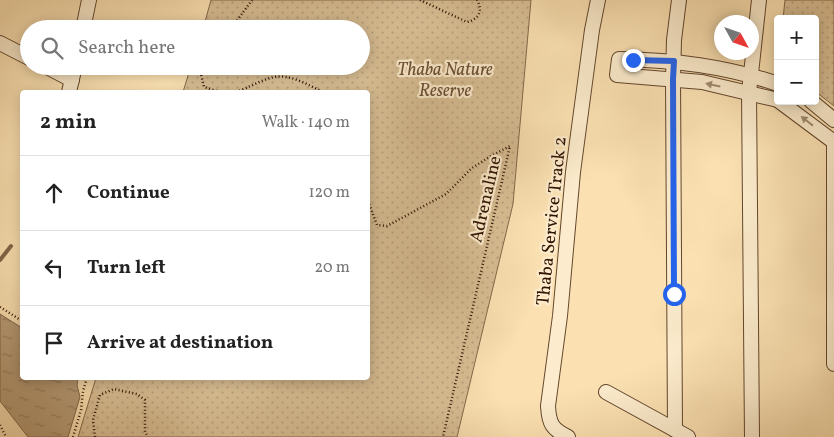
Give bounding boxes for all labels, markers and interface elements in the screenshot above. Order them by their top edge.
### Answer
north arrow [714,15,759,60]
map controls [774,15,819,105]
button: + [774,15,819,60]
search box [20,20,370,75]
icon: search [38,34,66,62]
text: Search here [78,35,175,61]
route end [622,49,645,72]
park label: Thaba Nature Reserve [397,58,493,104]
button: − [774,60,819,105]
one-way arrow [706,81,721,89]
text: 2 min [40,108,97,137]
text: Walk · 140 m [262,112,350,134]
one-way arrow [800,116,814,126]
street label: Thaba Service Track 2 [531,135,574,307]
street label: Adrenaline [464,153,509,245]
icon: ahead [40,179,68,207]
text: Continue [87,180,170,206]
text: 120 m [308,182,350,204]
icon: left [40,254,68,282]
text: Turn left [87,255,166,281]
text: 20 m [315,257,350,279]
route start [663,283,686,306]
icon: arrive [40,329,68,357]
text: Arrive at destination [87,330,273,356]

